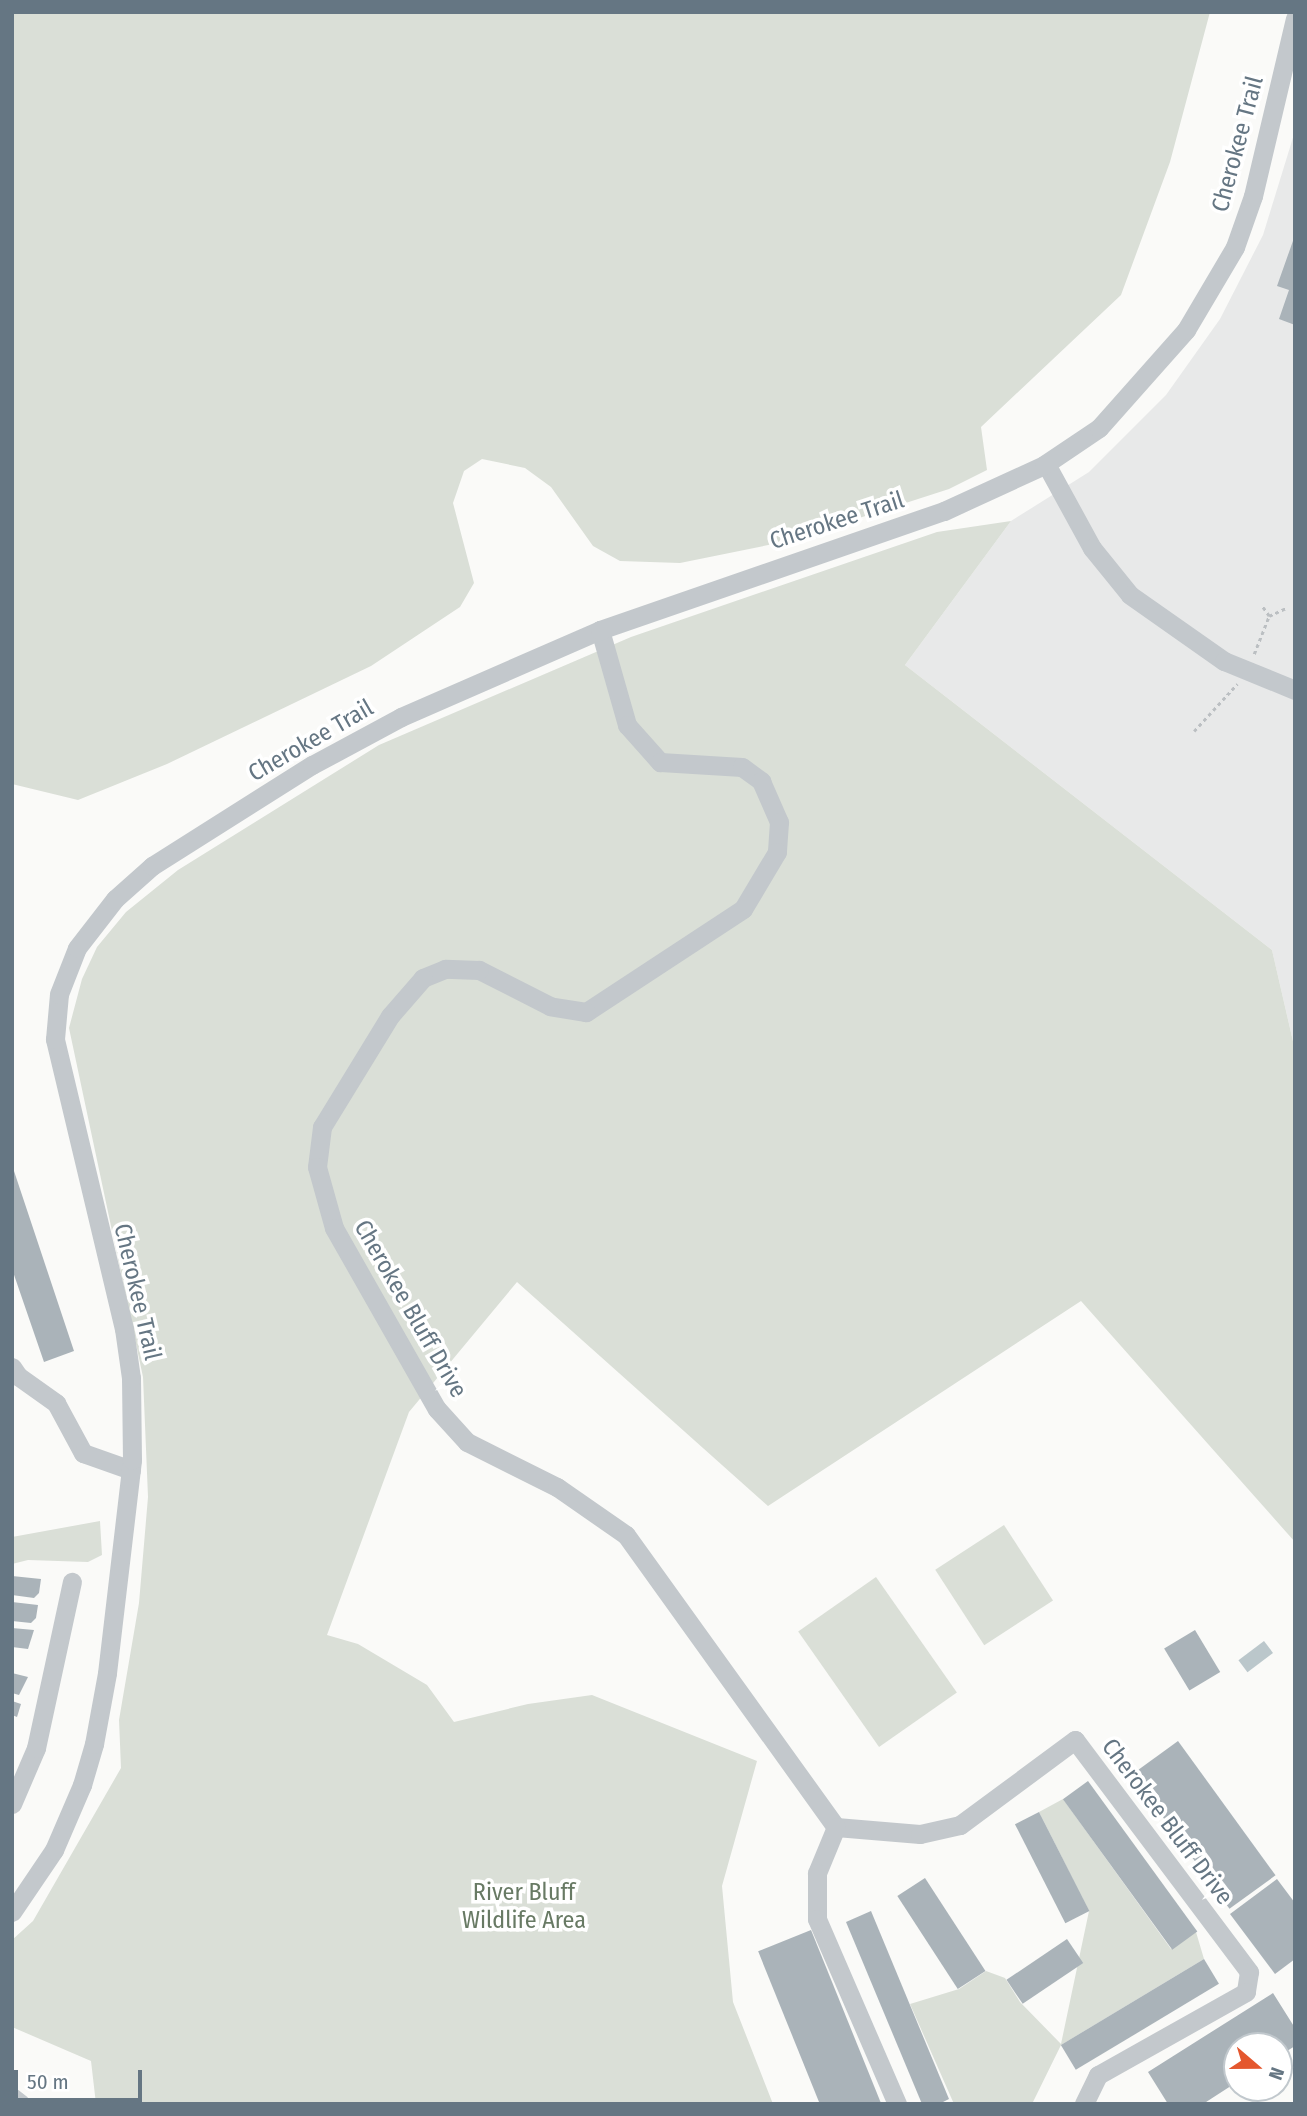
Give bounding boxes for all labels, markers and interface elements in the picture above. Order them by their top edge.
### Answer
street label: Cherokee Trail [1206,73,1270,215]
street label: Cherokee Trail [766,486,908,556]
street label: Cherokee Trail [243,694,379,788]
street label: Cherokee Bluff Drive [347,1215,473,1403]
street label: Cherokee Trail [107,1221,167,1363]
street label: Cherokee Bluff Drive [1095,1733,1239,1911]
park label: River Bluff Wildlife Area [462,1879,586,1935]
north arrow [1223,2032,1293,2102]
scale bar [18,2056,145,2100]
text: N [1264,2064,1289,2083]
text: 50 m [27,2069,69,2095]

